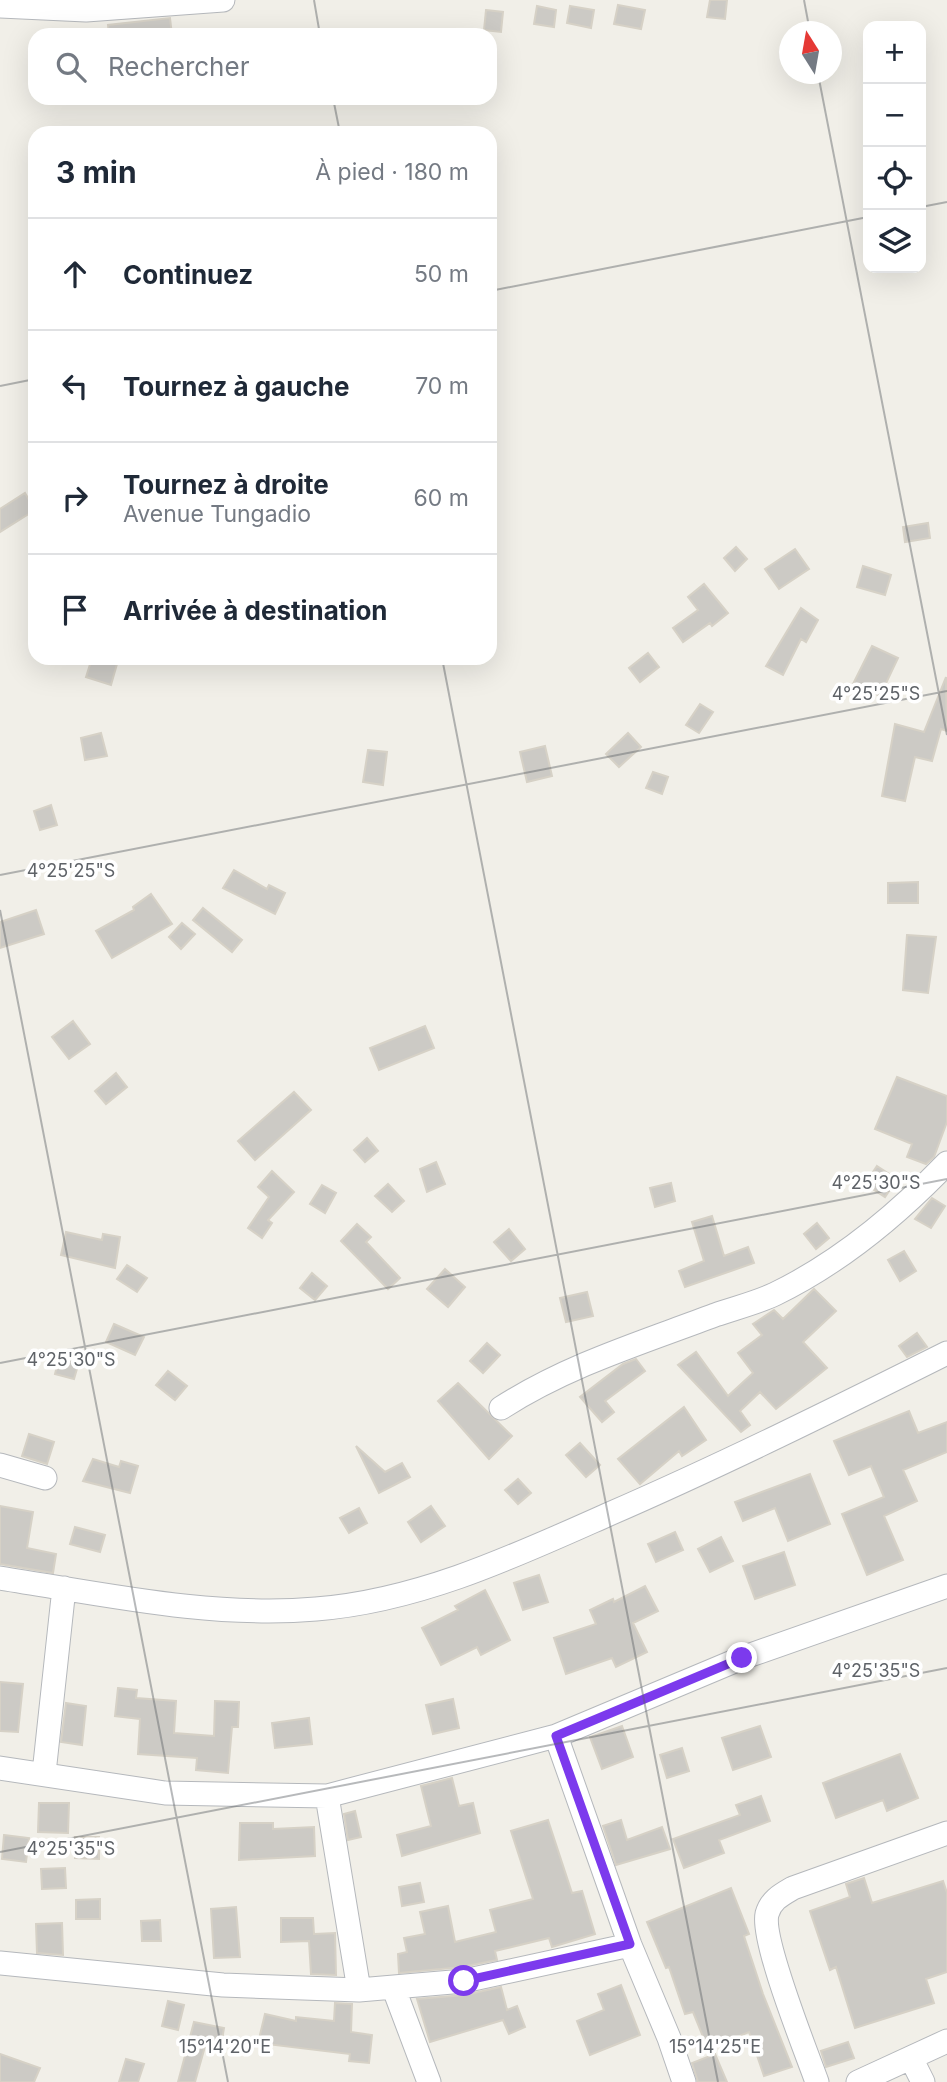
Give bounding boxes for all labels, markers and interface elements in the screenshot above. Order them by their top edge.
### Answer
north arrow [779,21,842,84]
map controls [863,21,926,273]
button: + [863,21,926,84]
search box [28,28,497,105]
icon: search [52,48,90,86]
text: Rechercher [108,51,249,82]
button: − [863,84,926,147]
button: locate [863,147,926,210]
text: 3 min [56,154,137,190]
text: À pied · 180 m [315,158,469,186]
button: layers [863,210,926,273]
icon: ahead [56,255,94,293]
text: Continuez [123,259,253,290]
text: 50 m [414,260,469,288]
icon: left [56,367,94,405]
text: Tournez à gauche [123,371,349,402]
text: 70 m [415,372,469,400]
text: Tournez à droite [123,469,329,500]
icon: right [56,479,94,517]
text: 60 m [414,484,469,512]
text: Avenue Tungadio [123,500,311,528]
icon: arrive [56,591,94,629]
text: Arrivée à destination [123,595,388,626]
text: 4°25'25"S [832,683,920,704]
text: 4°25'25"S [27,860,115,881]
text: 4°25'30"S [831,1172,921,1193]
text: 4°25'30"S [26,1349,116,1370]
route end [726,1642,757,1673]
text: 4°25'35"S [832,1660,920,1681]
text: 4°25'35"S [27,1838,115,1859]
route start [448,1965,479,1996]
text: 15°14'20"E [179,2036,271,2057]
text: 15°14'25"E [669,2036,761,2057]

